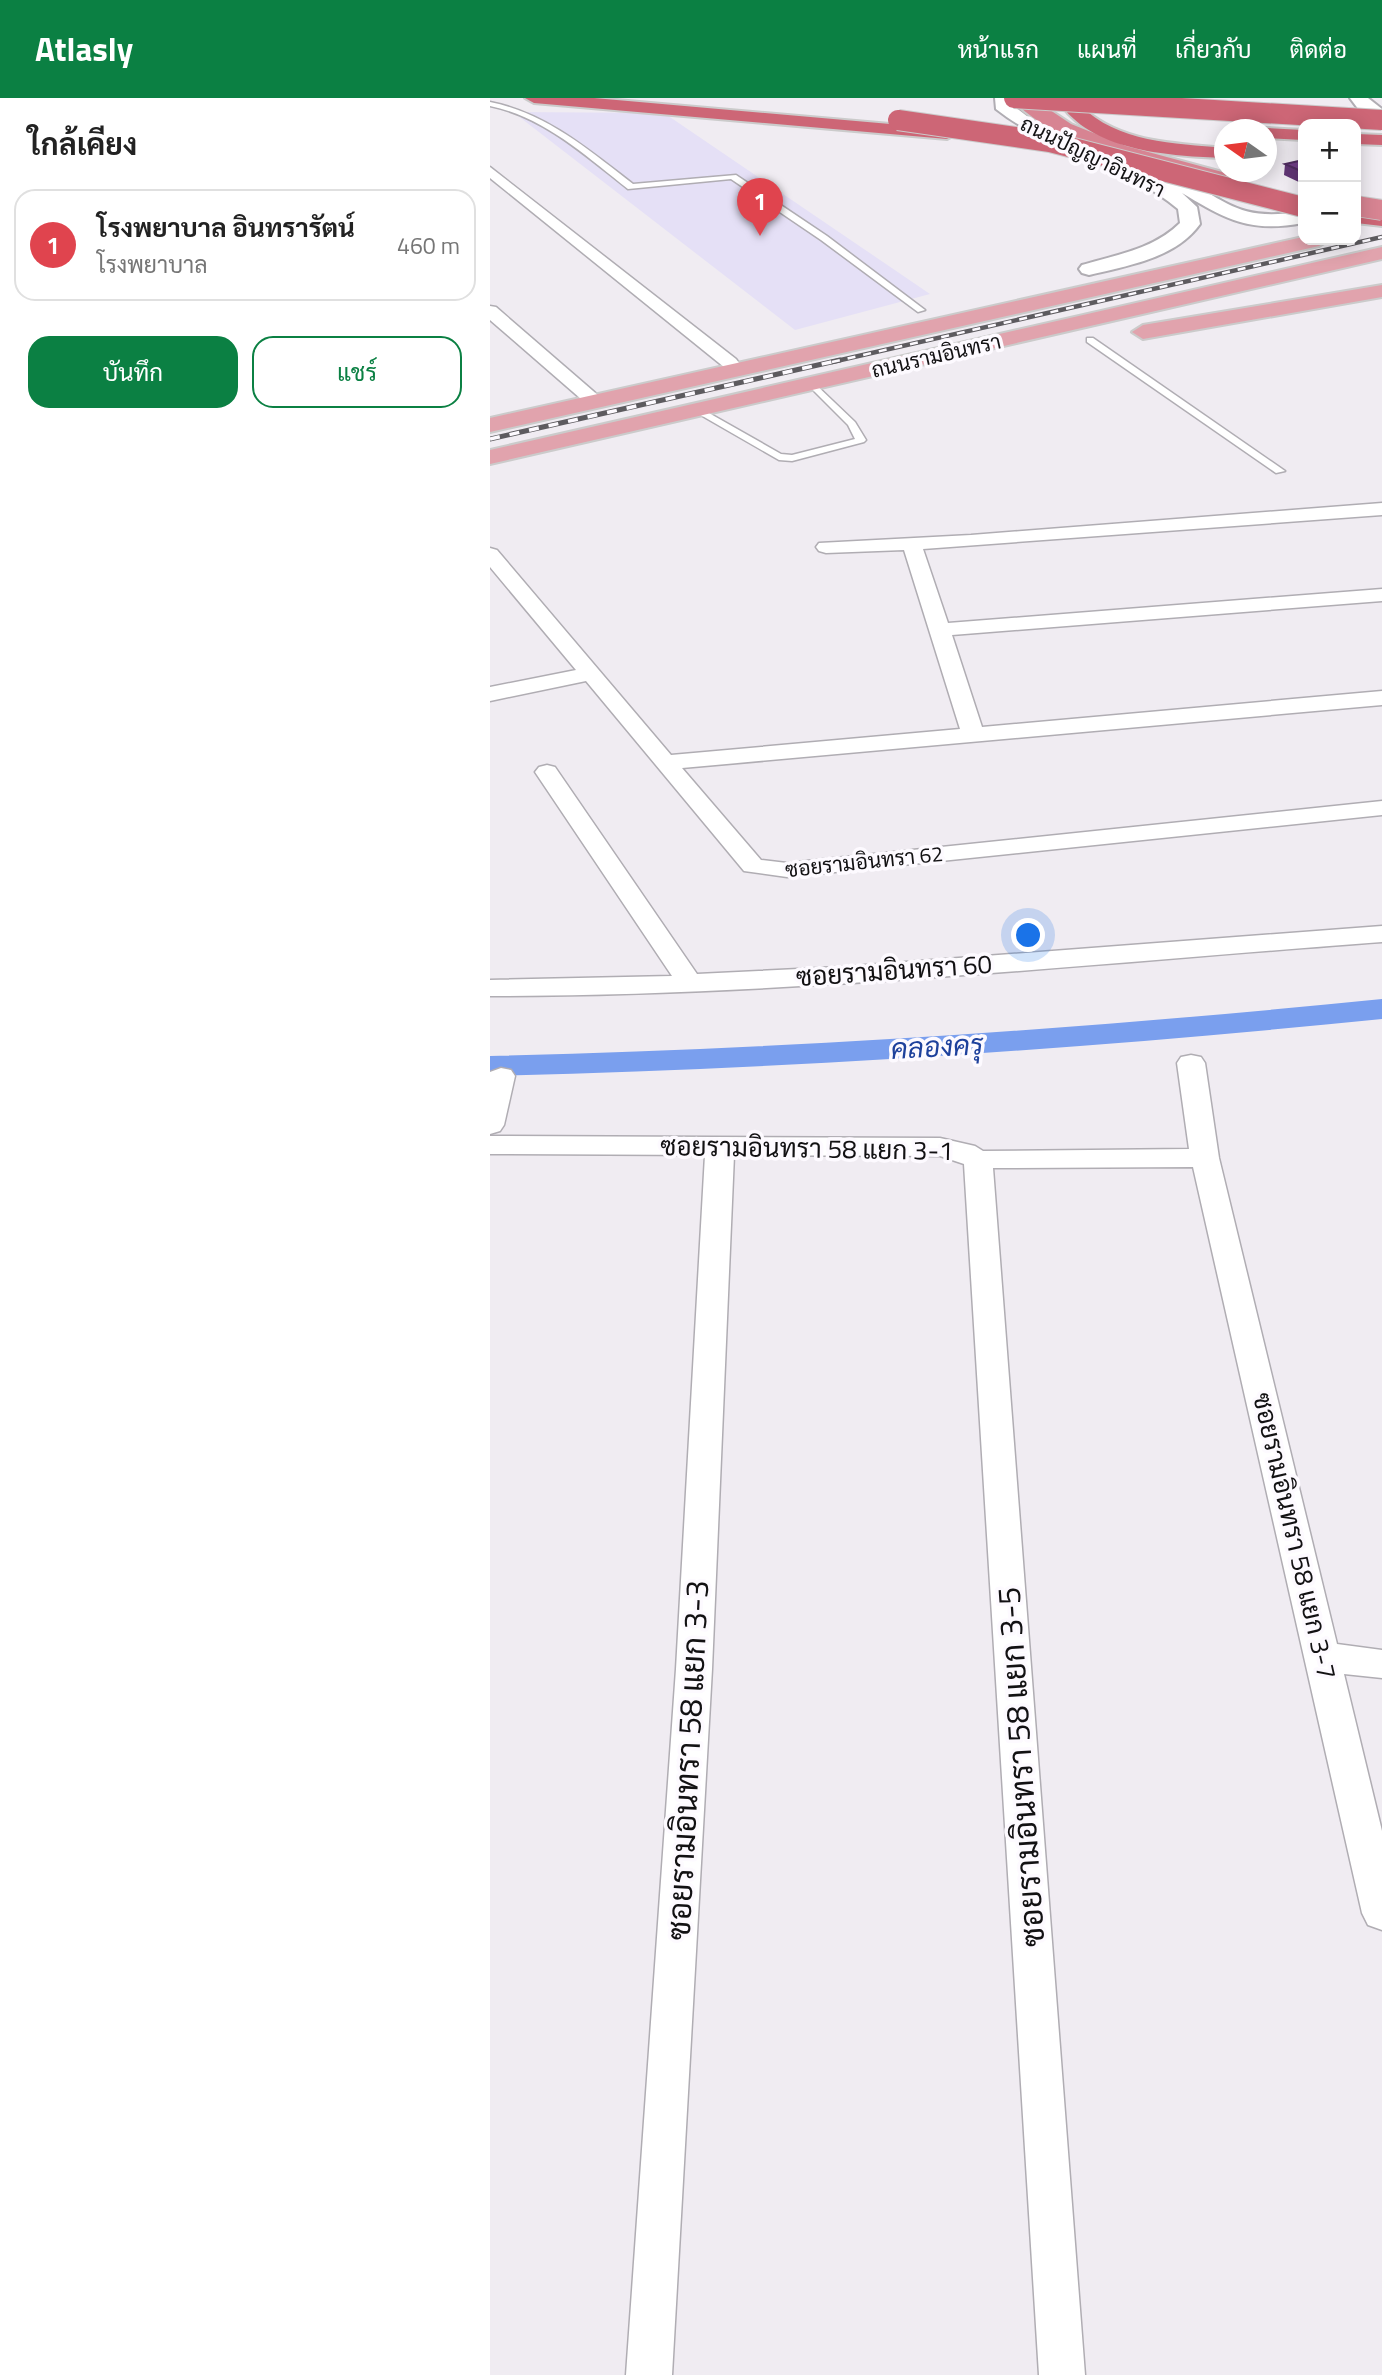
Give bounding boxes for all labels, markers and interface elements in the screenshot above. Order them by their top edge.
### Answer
text: Atlasly [35,24,133,74]
text: หน้าแรก [958,31,1039,67]
text: แผนที่ [1077,31,1137,67]
text: เกี่ยวกับ [1175,31,1252,67]
text: ติดต่อ [1290,31,1347,67]
street label: ถนนปัญญาอินทรา [1015,107,1171,205]
north arrow [1214,119,1277,182]
map controls [1298,119,1361,245]
button: + [1298,119,1361,182]
text: ใกล้เคียง [28,121,137,167]
pin: 1 [737,178,783,236]
button: − [1298,182,1361,245]
text: โรงพยาบาล อินทรารัตน์ [97,208,355,247]
text: 1 [47,228,59,263]
text: 460 m [397,228,460,263]
text: โรงพยาบาล [97,247,208,282]
street label: ถนนรามอินทรา [868,325,1004,385]
button: บันทึก [28,336,238,408]
button: แชร์ [252,336,462,408]
street label: ซอยรามอินทรา 62 [784,837,944,885]
your location [1011,918,1045,952]
street label: ซอยรามอินทรา 60 [795,944,993,996]
water label: คลองครุ [890,1022,986,1070]
street label: ซอยรามอินทรา 58 แยก 3-1 [660,1126,954,1170]
street label: ซอยรามอินทรา 58 แยก 3-7 [1243,1389,1347,1683]
street label: ซอยรามอินทรา 58 แยก 3-3 [654,1579,720,1941]
street label: ซอยรามอินทรา 58 แยก 3-5 [983,1585,1057,1949]

